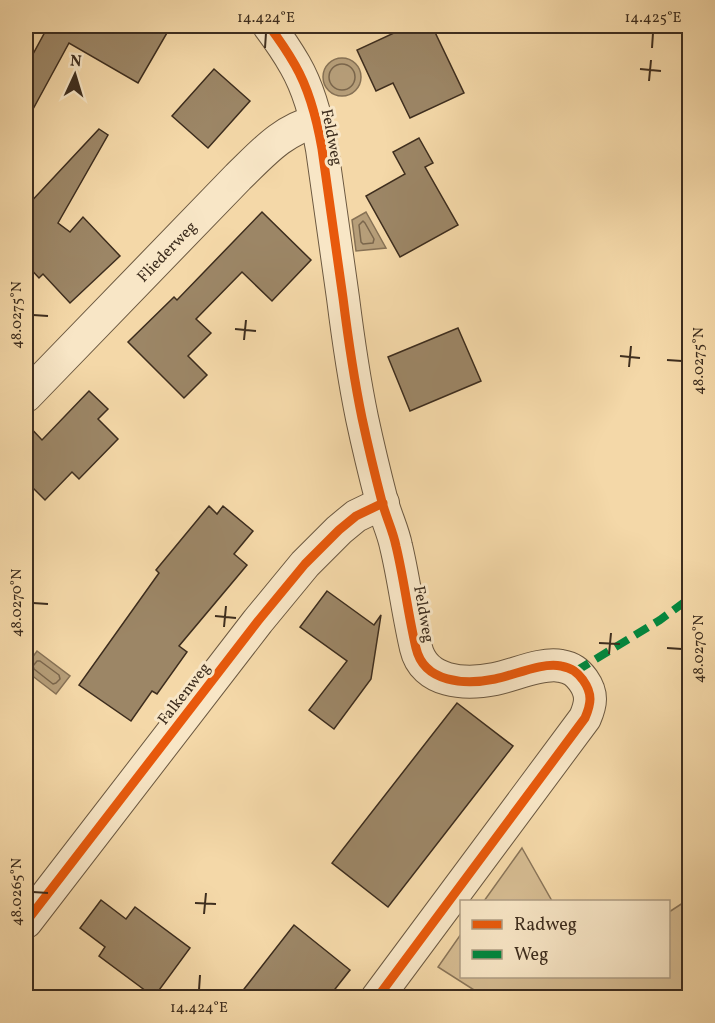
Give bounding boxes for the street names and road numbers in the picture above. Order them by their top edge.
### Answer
street label: Feldweg [315,107,347,168]
street label: Fliederweg [133,217,202,288]
street label: Feldweg [407,584,439,645]
street label: Falkenweg [153,658,216,730]

